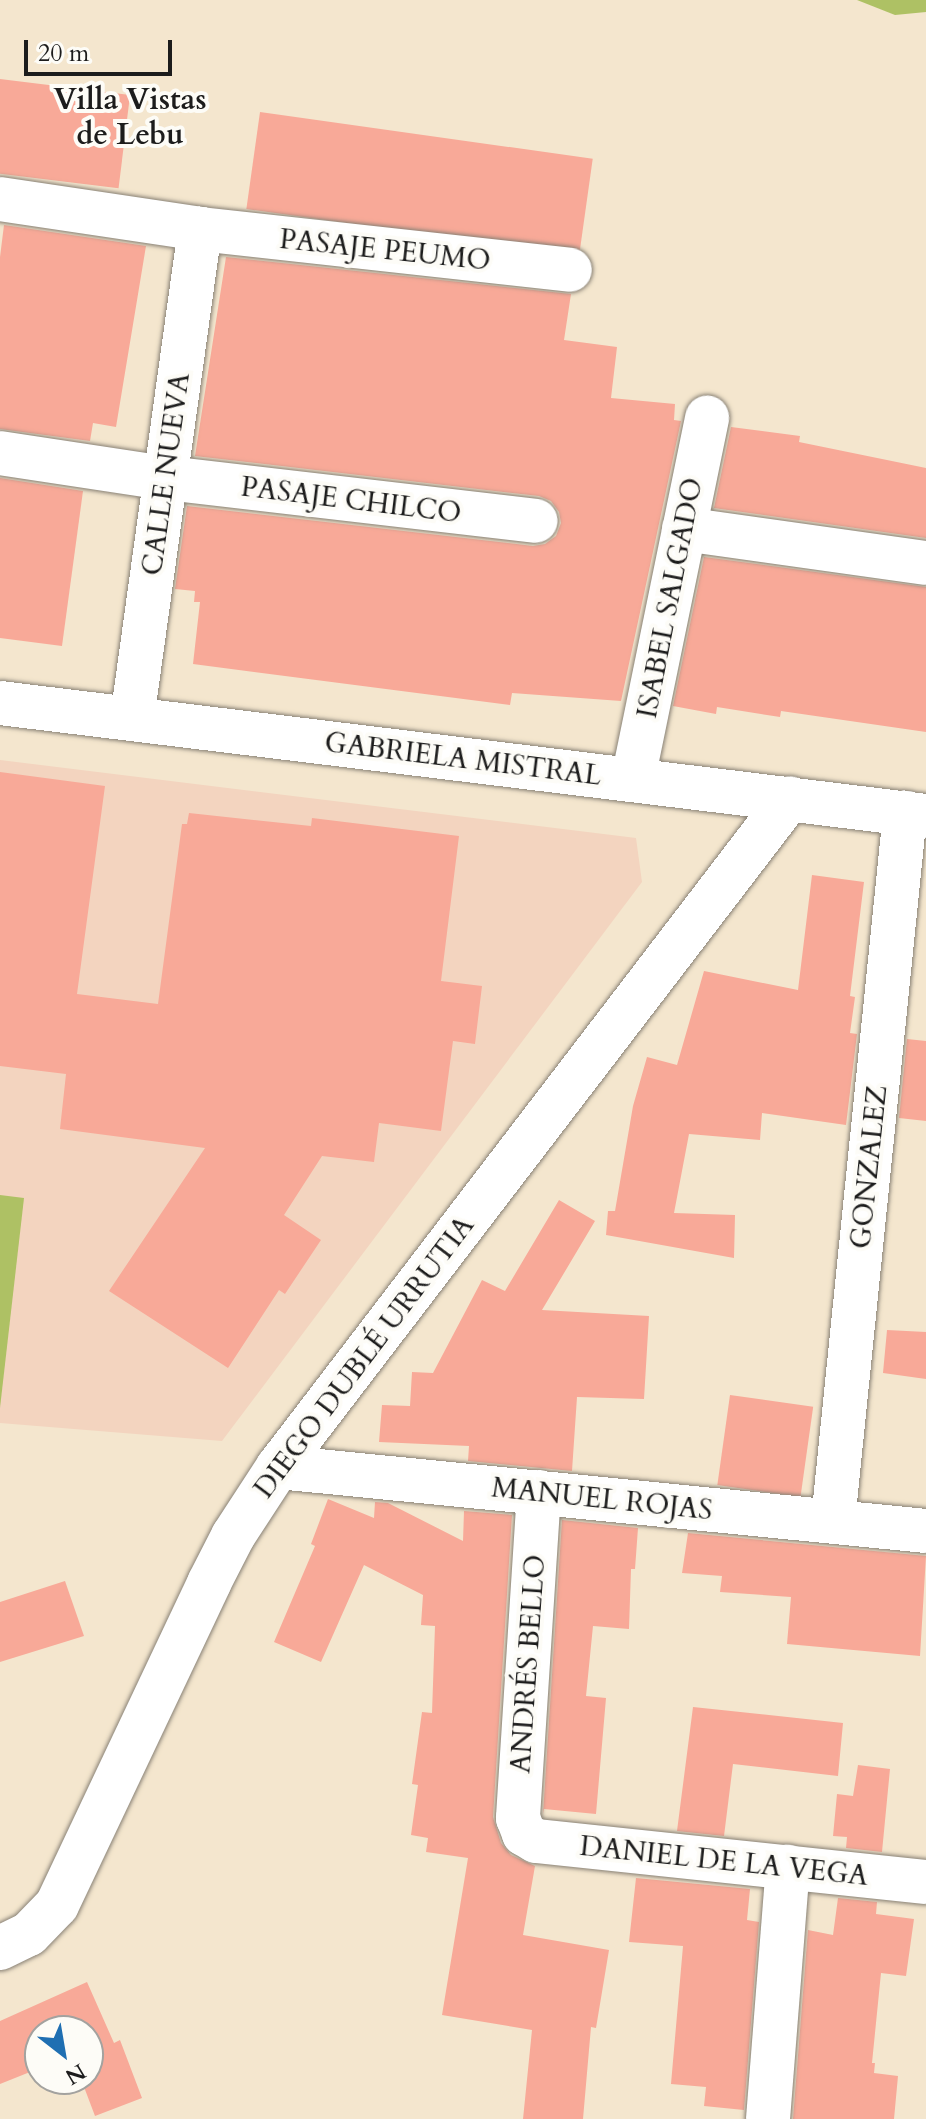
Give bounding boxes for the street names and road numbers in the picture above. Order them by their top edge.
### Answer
street label: PASAJE PEUMO [278,222,492,278]
street label: CALLE NUEVA [135,370,197,578]
street label: PASAJE CHILCO [239,470,463,530]
street label: ISABEL SALGADO [630,475,710,721]
street label: GABRIELA MISTRAL [323,725,603,793]
street label: GONZALEZ [844,1084,894,1250]
street label: DIEGO DUBLÉ URRUTIA [247,1209,481,1505]
street label: MANUEL ROJAS [490,1471,714,1527]
street label: ANDRÉS BELLO [504,1554,552,1774]
street label: DANIEL DE LA VEGA [578,1829,870,1893]

